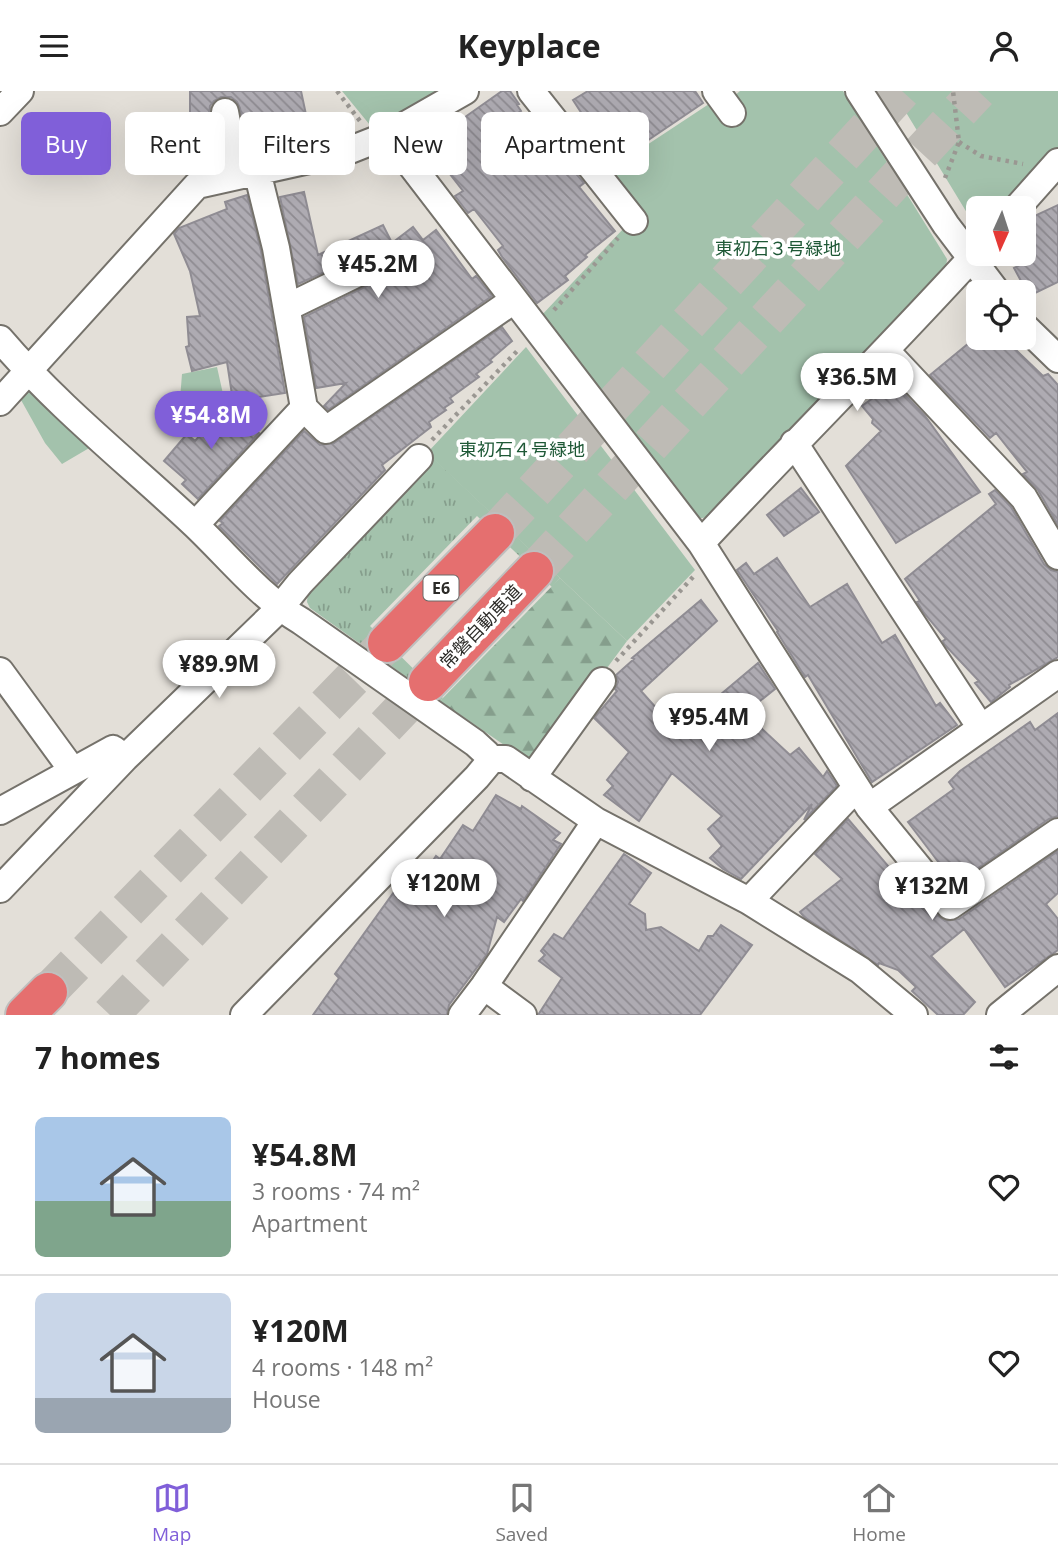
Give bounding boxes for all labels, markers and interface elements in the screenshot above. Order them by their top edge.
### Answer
text: Keyplace [457,24,601,67]
icon: menu [35,27,73,65]
icon: person [985,27,1023,65]
chip: Buy [21,112,111,175]
chip: Rent [125,112,225,175]
chip: Filters [239,112,355,175]
chip: New [369,112,467,175]
chip: Apartment [481,112,649,175]
north arrow [966,196,1036,266]
map controls [966,196,1036,350]
park label: 東初石３号緑地 [715,236,841,260]
pin: ¥45.2M [321,241,435,300]
text: ¥45.2M [338,247,418,279]
button: locate [966,280,1036,350]
pin: ¥36.5M [800,353,914,413]
text: ¥36.5M [817,360,897,392]
pin: ¥54.8M [154,391,268,451]
text: ¥54.8M [171,398,251,430]
park label: 東初石４号緑地 [459,437,585,461]
road number: E6 [424,575,458,601]
street label: 常磐自動車道 [434,579,526,673]
pin: ¥89.9M [162,641,276,700]
text: ¥89.9M [179,647,259,679]
pin: ¥95.4M [652,693,766,753]
text: ¥95.4M [669,700,749,732]
pin: ¥120M [395,859,493,919]
pin: ¥132M [883,863,981,922]
text: ¥120M [407,866,481,898]
text: ¥132M [895,869,969,901]
text: 7 homes [35,1037,160,1078]
icon: filters [985,1038,1023,1076]
text: ¥54.8M [252,1134,357,1175]
icon: home [91,1145,175,1229]
icon: heart [985,1168,1023,1206]
text: 3 rooms · 74 m² [252,1175,420,1207]
text: Apartment [252,1207,368,1239]
text: ¥120M [252,1310,349,1351]
icon: home [91,1321,175,1405]
icon: heart [985,1344,1023,1382]
text: 4 rooms · 148 m² [252,1351,433,1383]
text: House [252,1383,321,1415]
tab: Map [152,1479,191,1547]
tab: Saved [495,1479,548,1547]
tab: Home [852,1479,906,1547]

